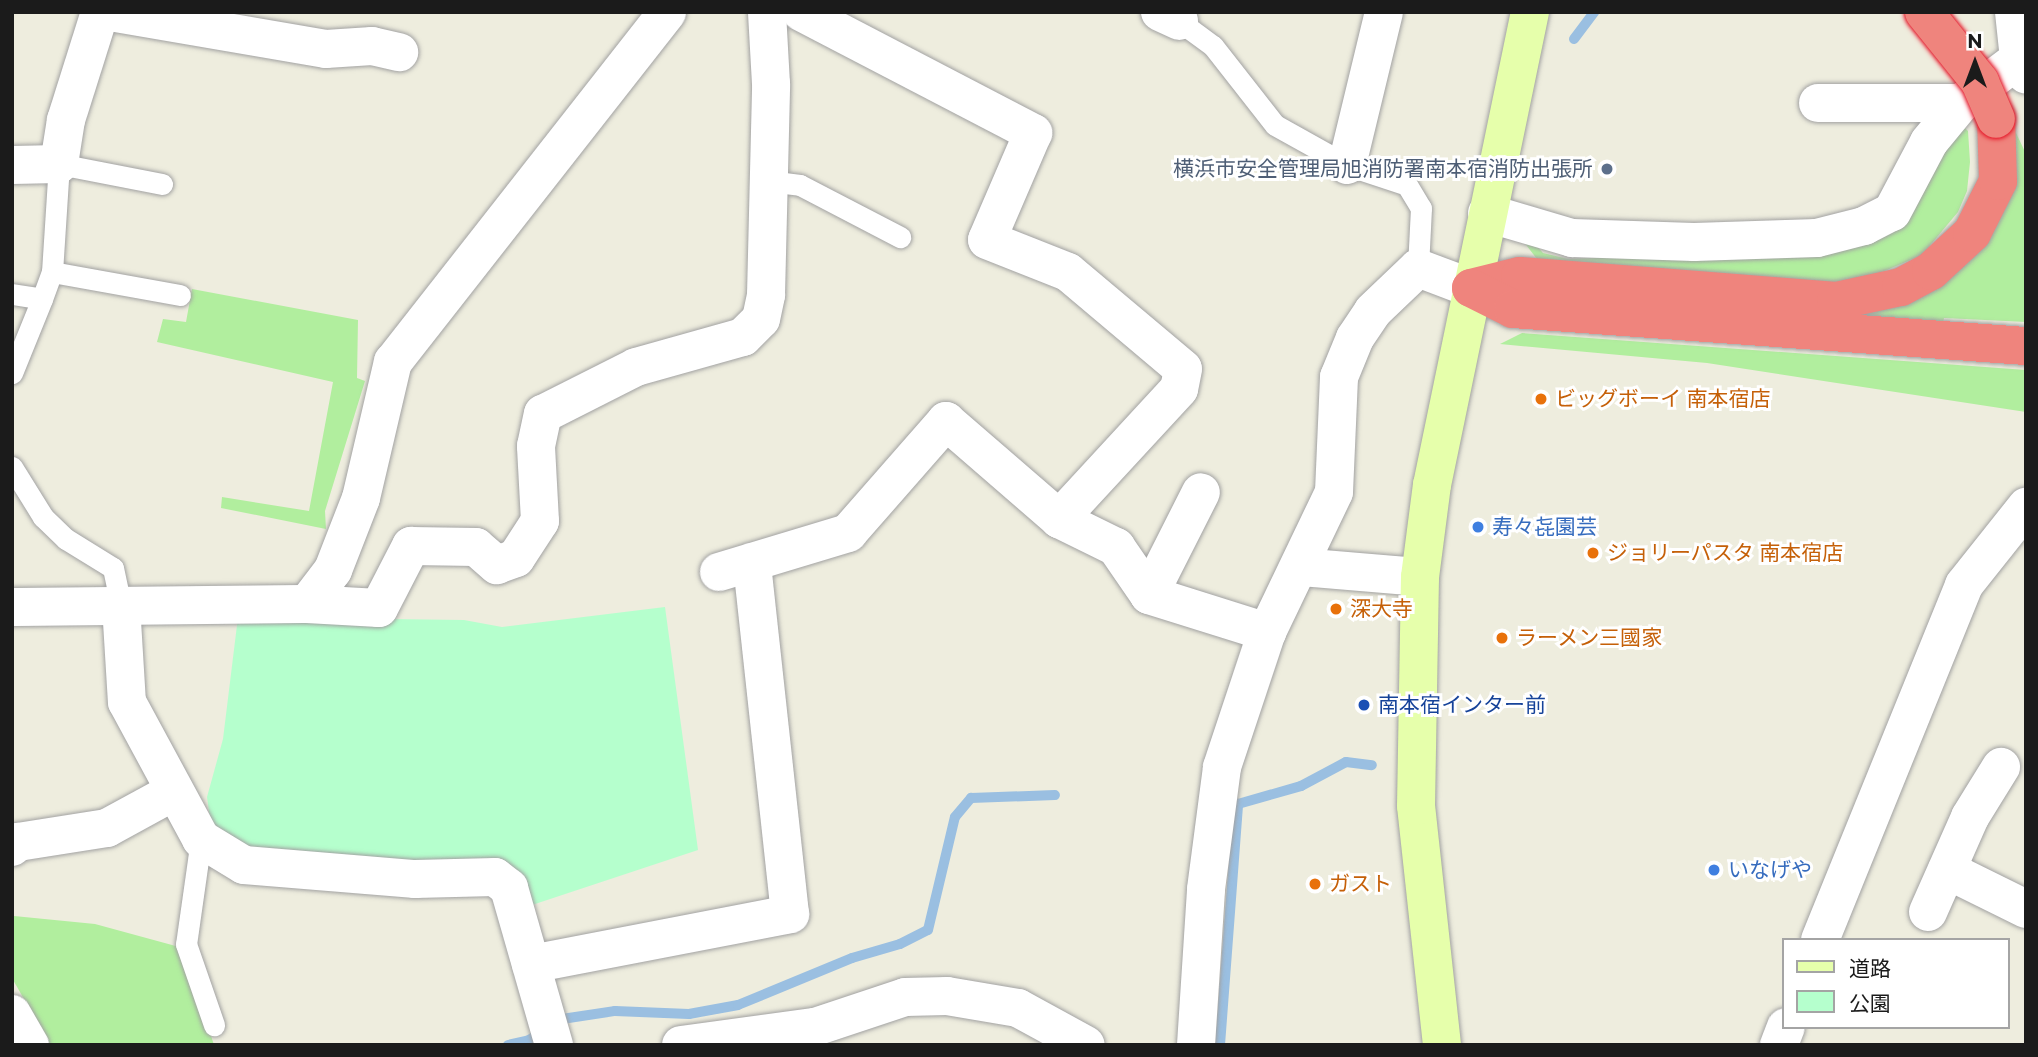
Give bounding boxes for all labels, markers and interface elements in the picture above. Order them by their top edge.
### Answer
north arrow [1940,28,2010,98]
text: N [1967,30,1983,53]
place label: 横浜市安全管理局旭消防署南本宿消防出張所 [1173,156,1593,182]
marker: 横浜市安全管理局旭消防署南本宿消防出張所 [1599,161,1615,177]
place label: ビッグボーイ 南本宿店 [1555,386,1771,412]
marker: ビッグボーイ 南本宿店 [1533,391,1549,407]
place label: 寿々㐂園芸 [1492,514,1597,540]
marker: 寿々㐂園芸 [1470,519,1486,535]
place label: ジョリーパスタ 南本宿店 [1607,540,1844,566]
marker: ジョリーパスタ 南本宿店 [1585,545,1601,561]
place label: 深大寺 [1350,596,1413,622]
marker: 深大寺 [1328,601,1344,617]
place label: ラーメン三國家 [1516,625,1663,651]
marker: ラーメン三國家 [1494,630,1510,646]
place label: 南本宿インター前 [1378,692,1546,718]
marker: 南本宿インター前 [1356,697,1372,713]
place label: いなげや [1728,857,1812,883]
marker: いなげや [1706,862,1722,878]
place label: ガスト [1329,871,1392,897]
marker: ガスト [1307,876,1323,892]
legend [1783,938,2010,1029]
text: 道路 [1849,956,1891,981]
text: 公園 [1849,991,1891,1016]

